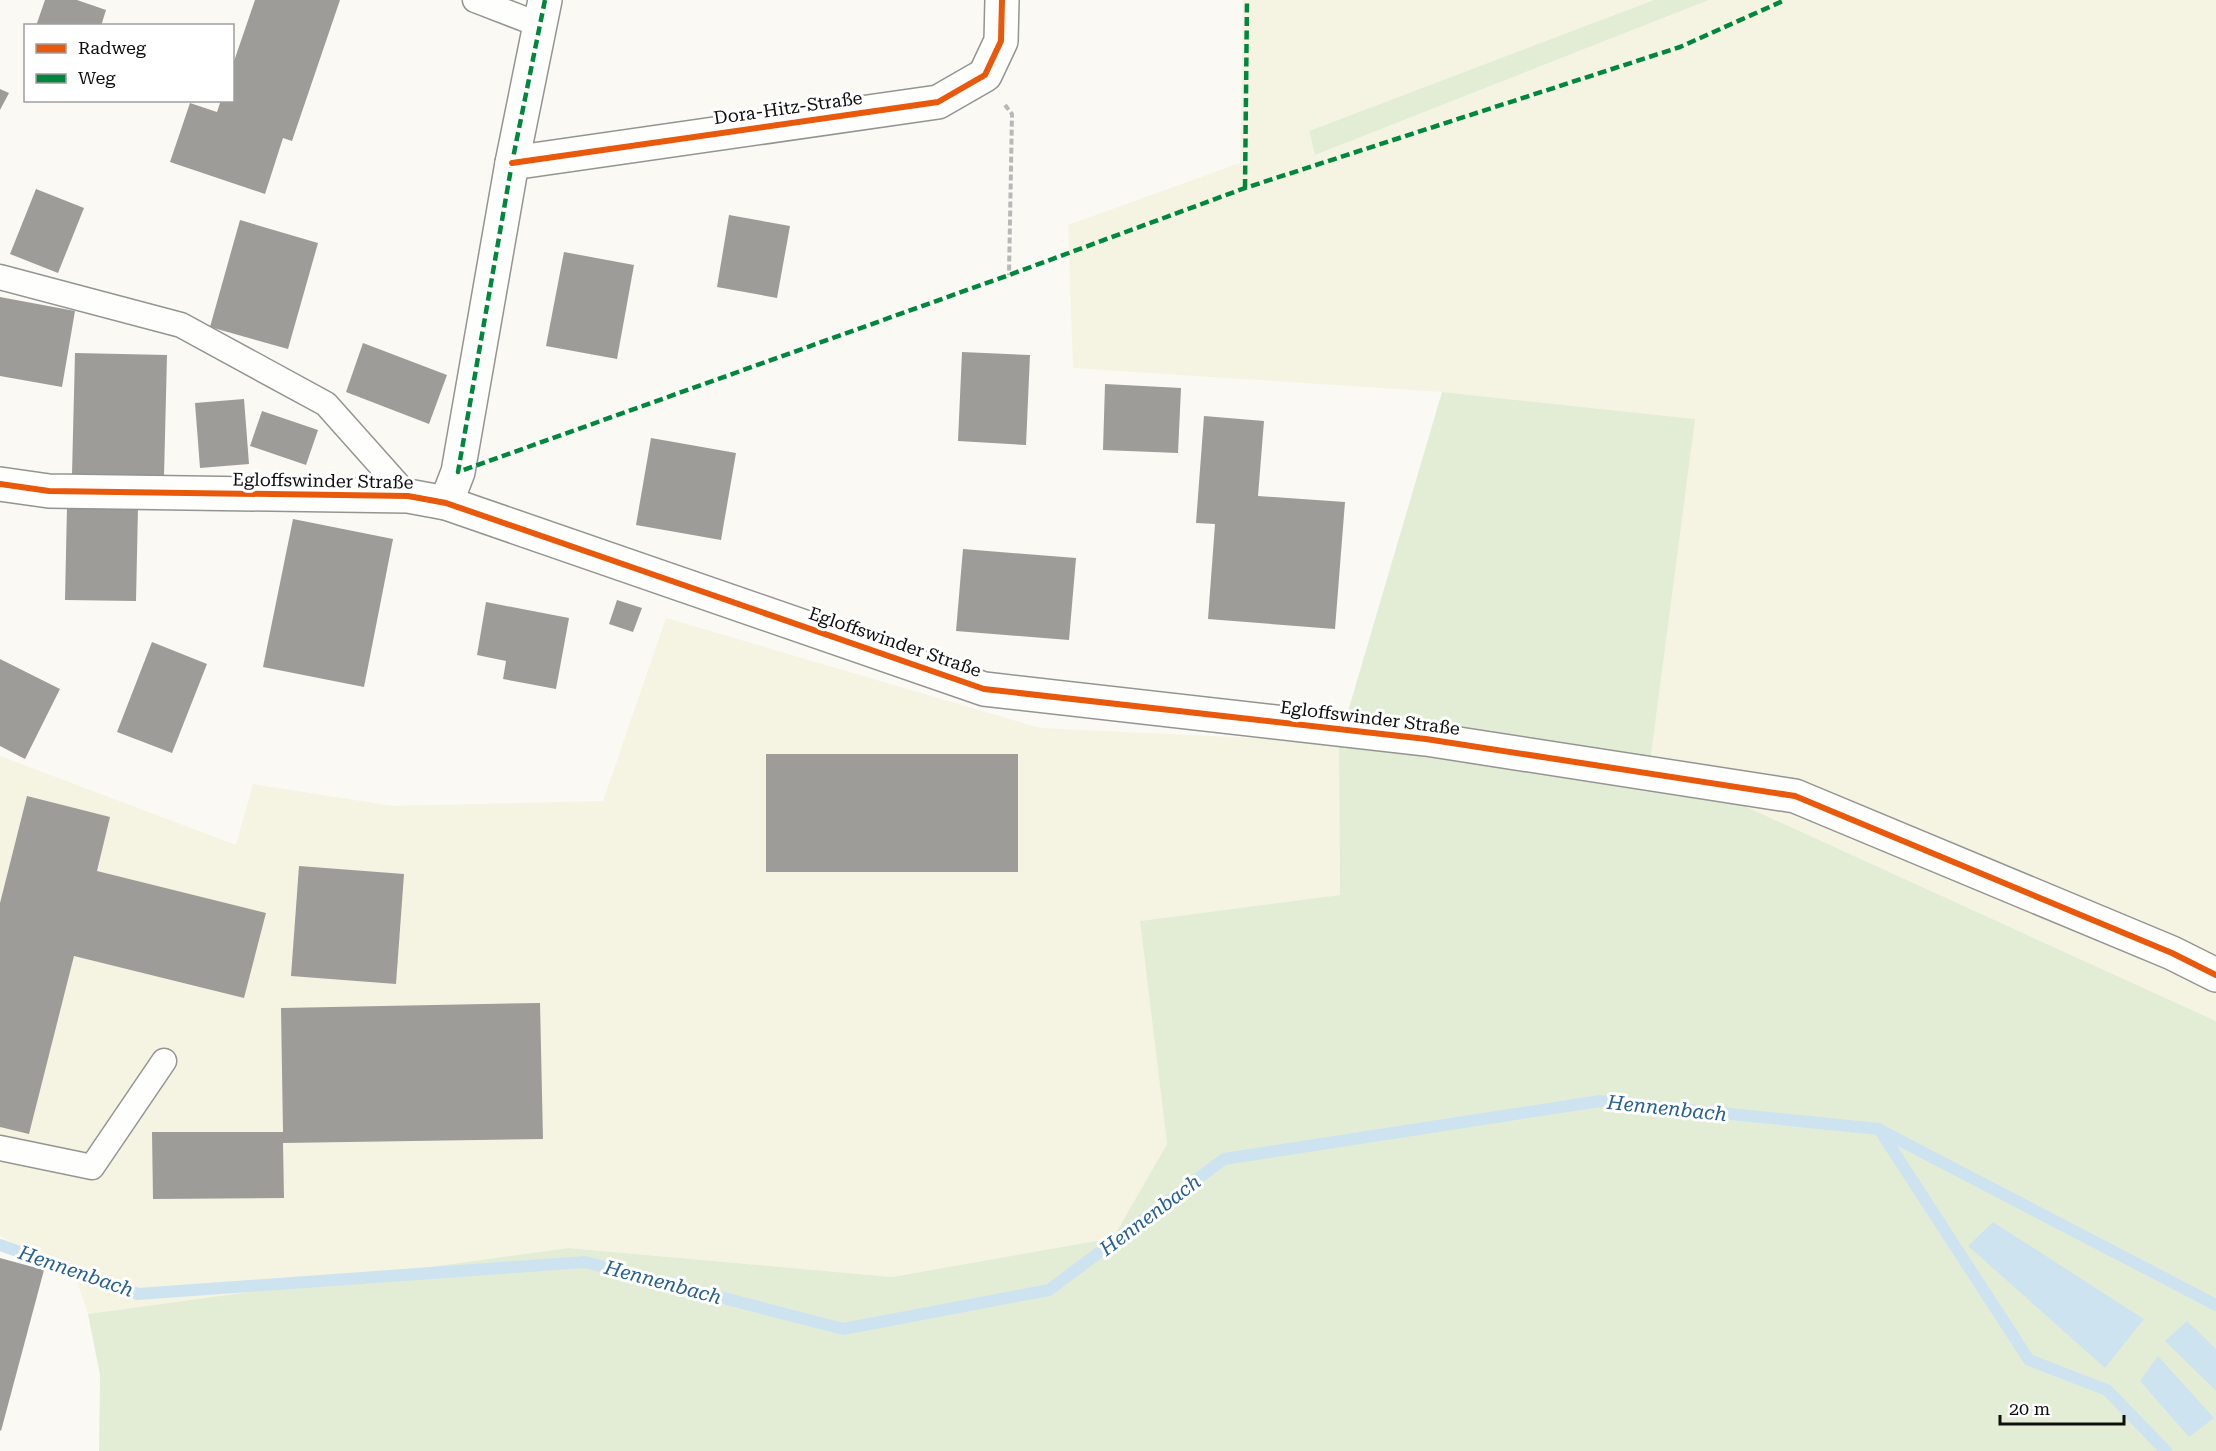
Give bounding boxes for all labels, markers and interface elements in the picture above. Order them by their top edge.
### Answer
legend [24,24,234,102]
text: Radweg [78,37,147,58]
text: Weg [78,67,116,88]
street label: Dora-Hitz-Straße [712,87,864,128]
street label: Egloffswinder Straße [232,468,414,493]
street label: Egloffswinder Straße [806,602,984,681]
street label: Egloffswinder Straße [1279,696,1461,739]
water label: Hennenbach [1605,1090,1728,1126]
water label: Hennenbach [1094,1169,1205,1261]
water label: Hennenbach [14,1240,137,1302]
water label: Hennenbach [601,1255,724,1309]
scale bar [2000,1388,2124,1426]
text: 20 m [2009,1398,2050,1419]

